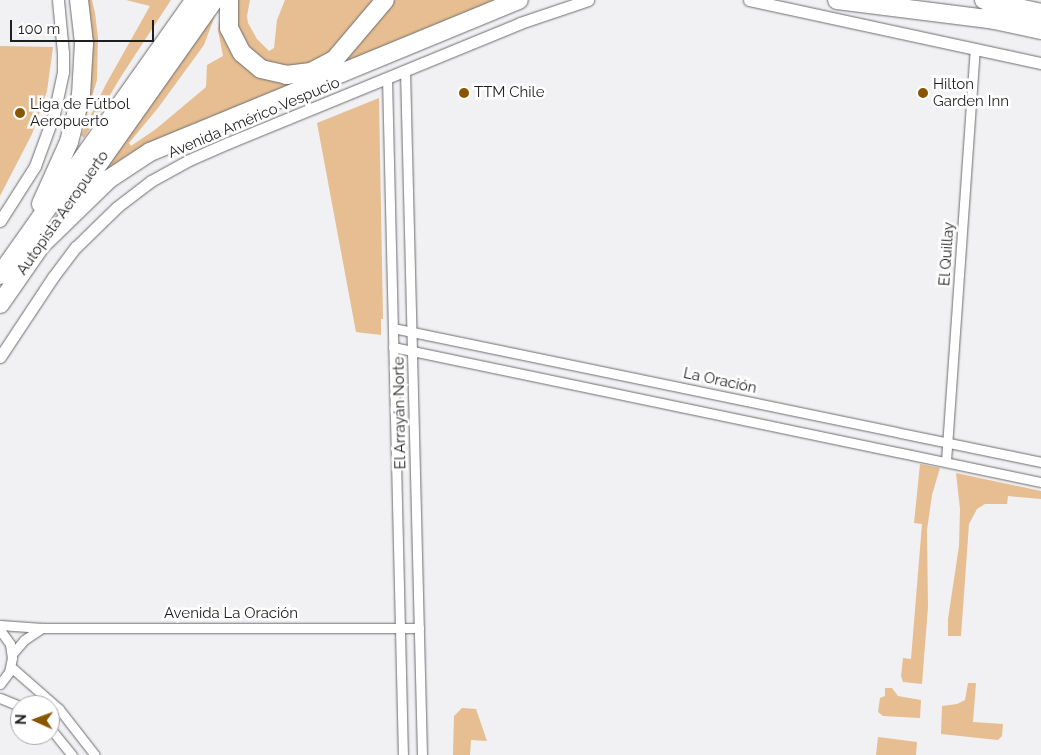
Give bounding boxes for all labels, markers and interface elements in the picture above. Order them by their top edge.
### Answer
scale bar [12,10,156,42]
text: 100 m [18,20,60,38]
street label: Avenida Américo Vespucio [165,73,343,163]
place label: Hilton Garden Inn [933,75,1009,110]
place label: TTM Chile [474,84,544,102]
marker: TTM Chile [458,87,470,99]
marker: Hilton Garden Inn [917,87,929,99]
place label: Liga de Fútbol Aeropuerto [30,95,130,130]
marker: Liga de Fútbol Aeropuerto [14,107,26,119]
street label: Autopista Aeropuerto [13,147,113,279]
street label: El Quillay [936,221,958,287]
street label: El Arrayán Norte [390,356,410,470]
street label: La Oración [682,364,758,398]
street label: Avenida La Oración [164,605,298,623]
north arrow [10,695,60,745]
text: N [13,714,29,725]

